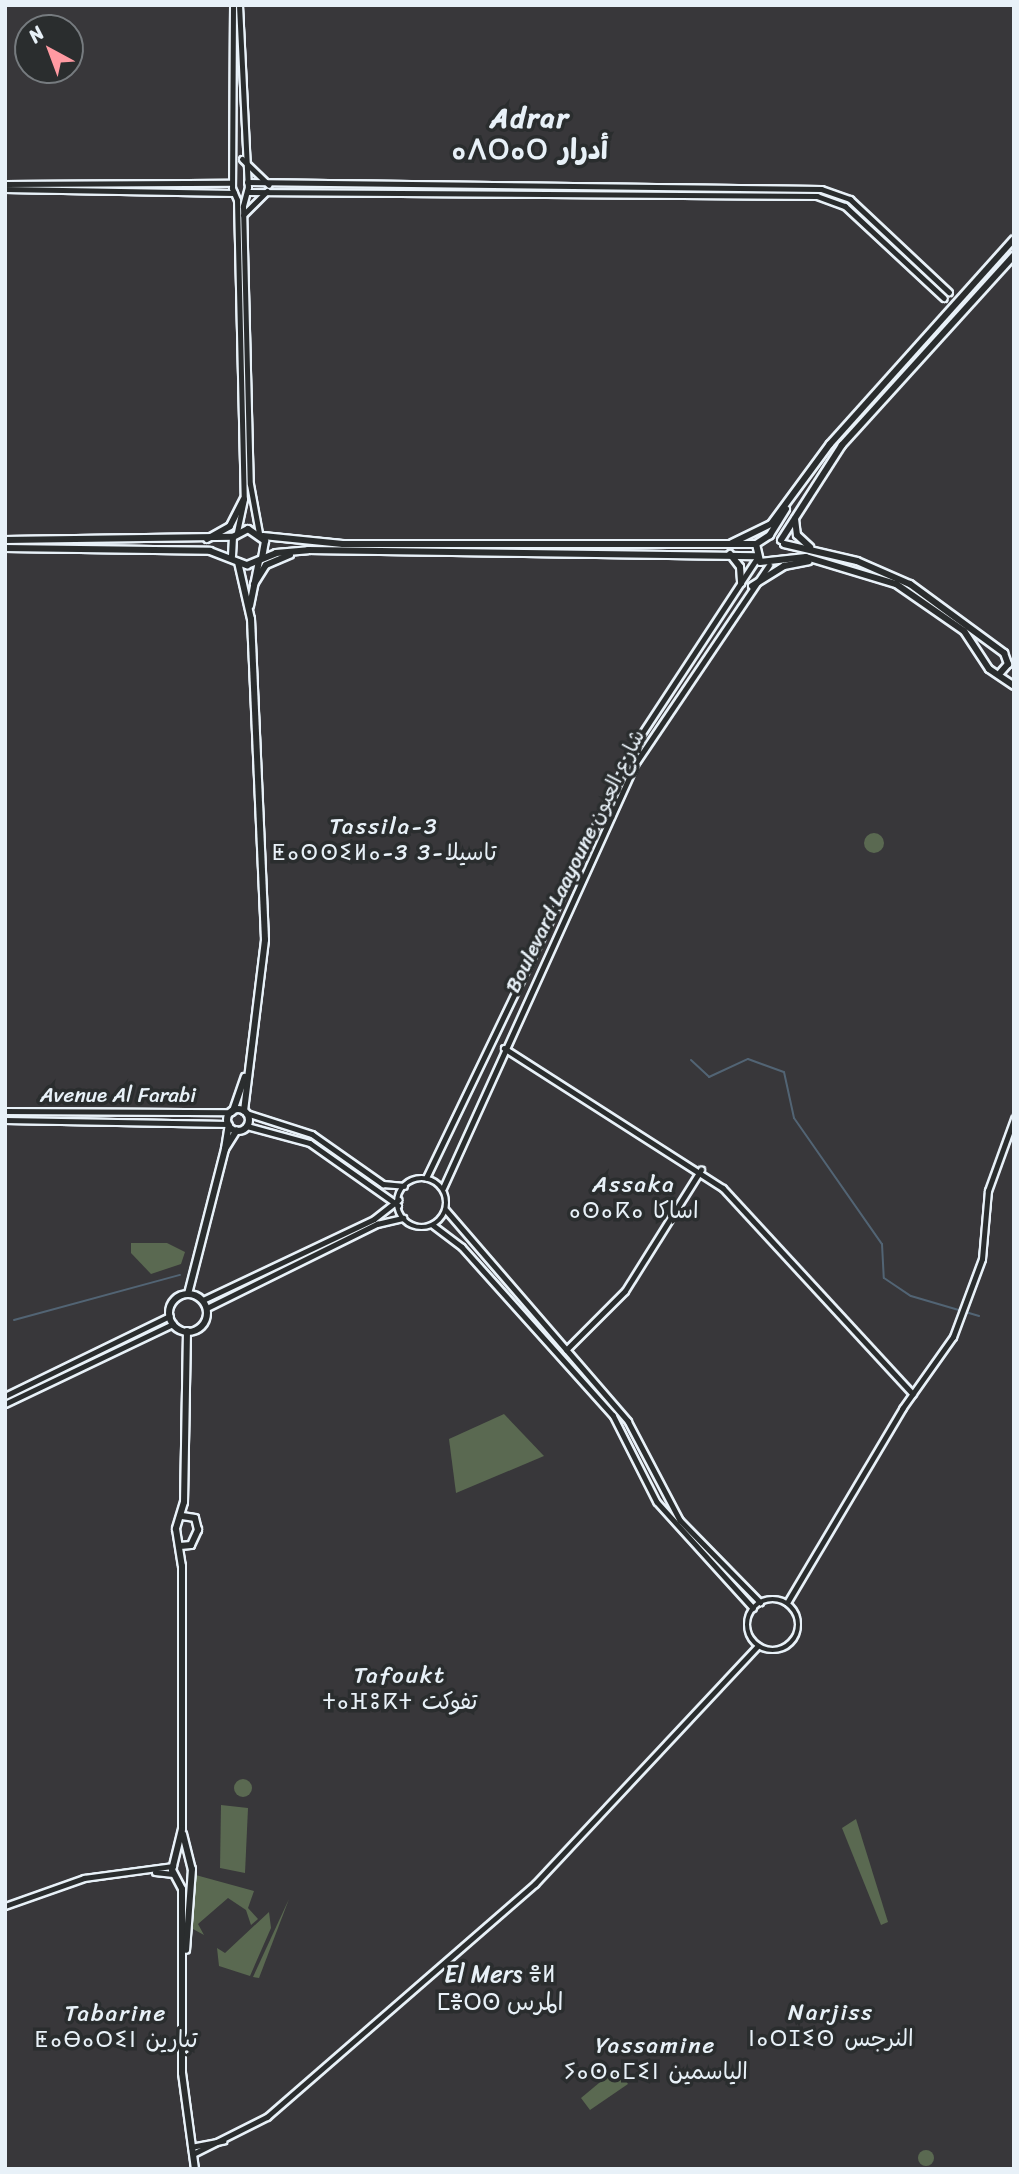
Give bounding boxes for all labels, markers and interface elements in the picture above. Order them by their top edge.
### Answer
north arrow [14,14,84,84]
text: N [20,18,52,51]
district label: Adrar ⴰⴷⵔⴰⵔ أدرار [457,101,603,167]
street label: Boulevard Laayoune شارع العيون [500,725,650,997]
district label: Tassila-3 ⵟⴰⵙⵙⵉⵍⴰ-3 3-تاسيلا [283,813,485,867]
street label: Avenue Al Farabi [40,1082,196,1108]
district label: Assaka ⴰⵙⴰⴽⴰ اساكا [575,1171,693,1225]
district label: Tafoukt ⵜⴰⴼⵓⴽⵜ تفوكت [330,1662,470,1716]
district label: El Mers ⴻⵍ ⵎⴻⵔⵙ المرس [436,1961,564,2017]
district label: Narjiss ⵏⴰⵔⵊⵉⵙ النرجس [756,1999,906,2053]
district label: Tabarine ⵟⴰⴱⴰⵔⵉⵏ تبارين [42,2000,190,2054]
district label: Yassamine ⵢⴰⵙⴰⵎⵉⵏ الياسمين [572,2032,740,2086]

